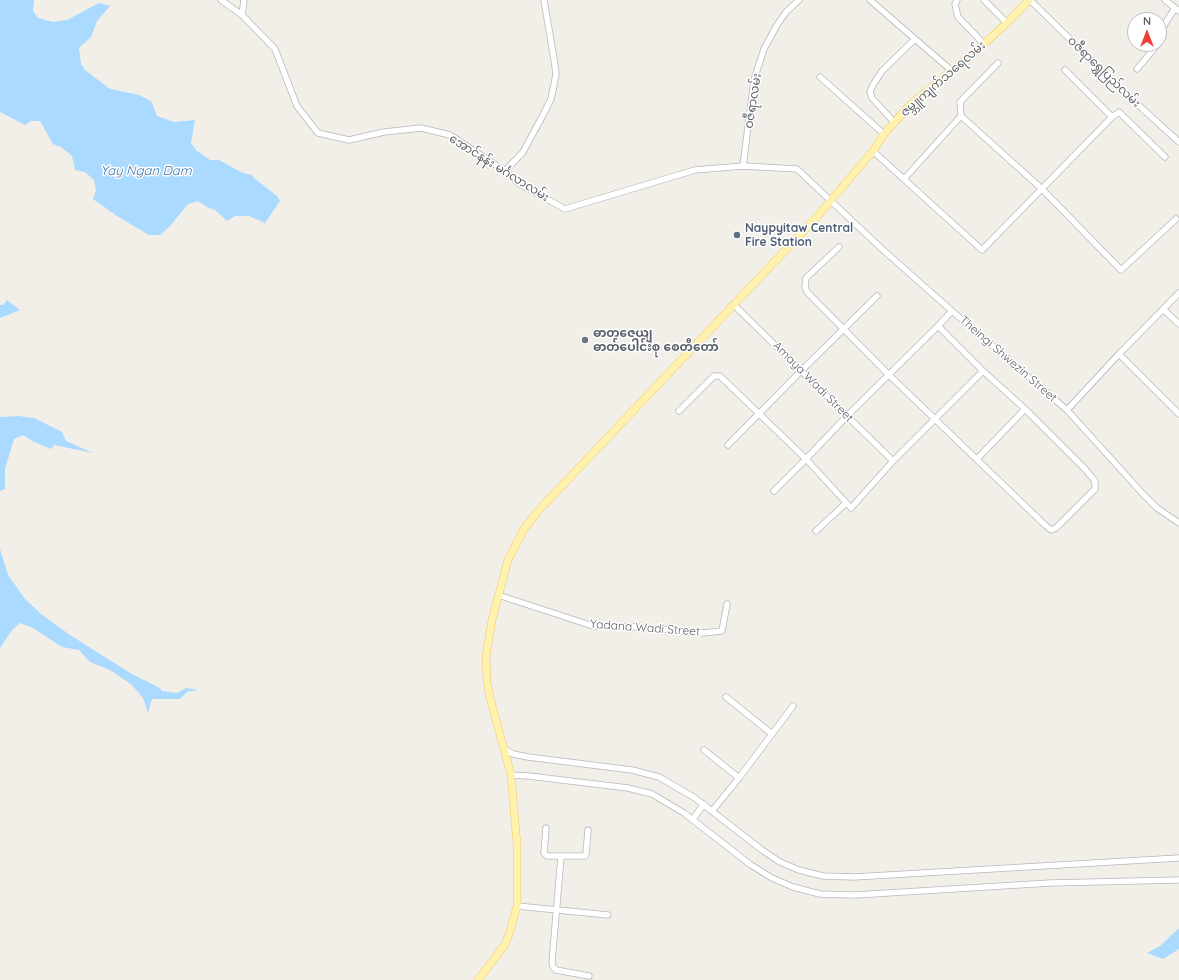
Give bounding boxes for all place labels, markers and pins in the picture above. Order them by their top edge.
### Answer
place label: Naypyitaw Central Fire Station [745,221,853,249]
marker: Naypyitaw Central Fire Station [732,230,742,240]
place label: ဓာတုဇေယျ ဓာတ်ပေါင်းစု စေတီတော် [593,326,719,354]
marker: ဓာတုဇေယျ ဓာတ်ပေါင်းစု စေတီတော် [580,335,590,345]

